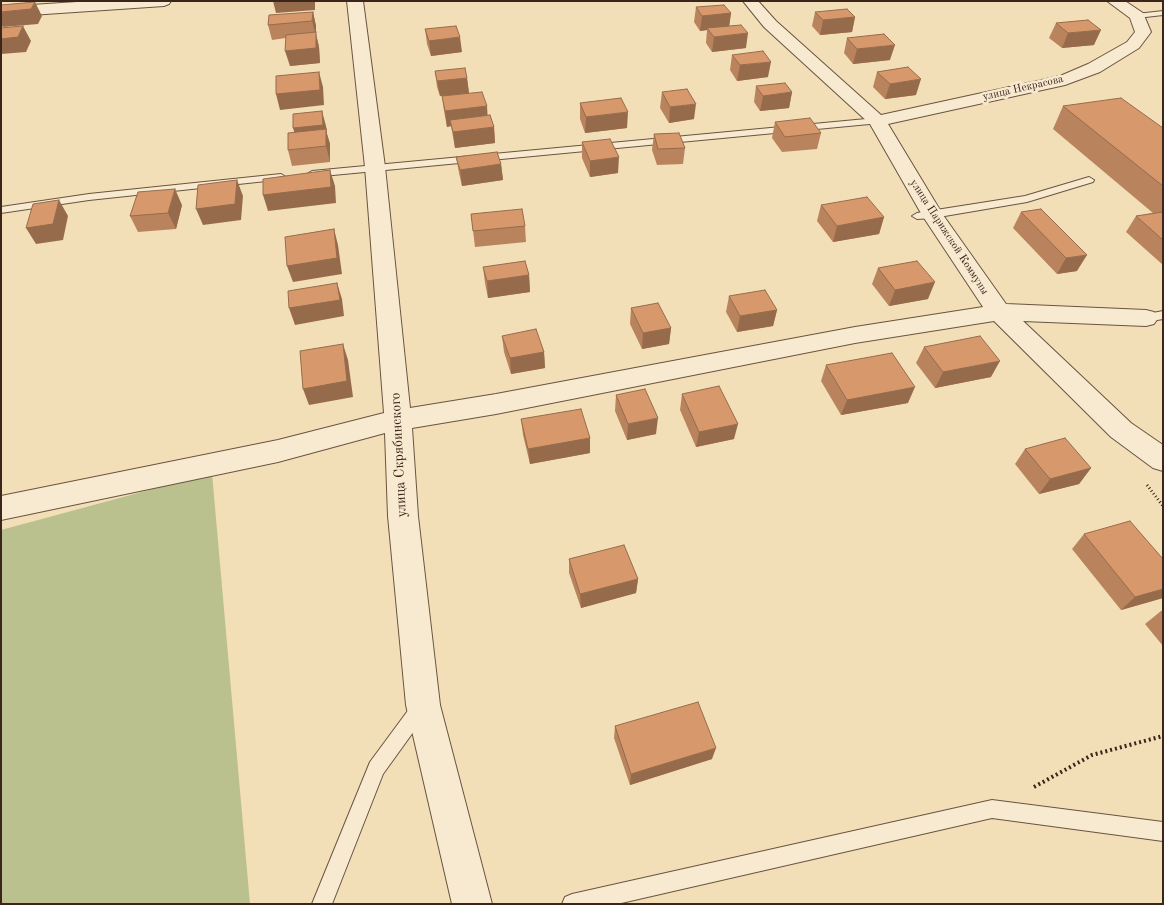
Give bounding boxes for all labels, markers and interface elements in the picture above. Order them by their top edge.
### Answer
street label: улица Некрасова [981,72,1065,104]
street label: улица Парижской Коммуны [907,177,991,297]
street label: улица Скрябинского [387,392,411,518]

